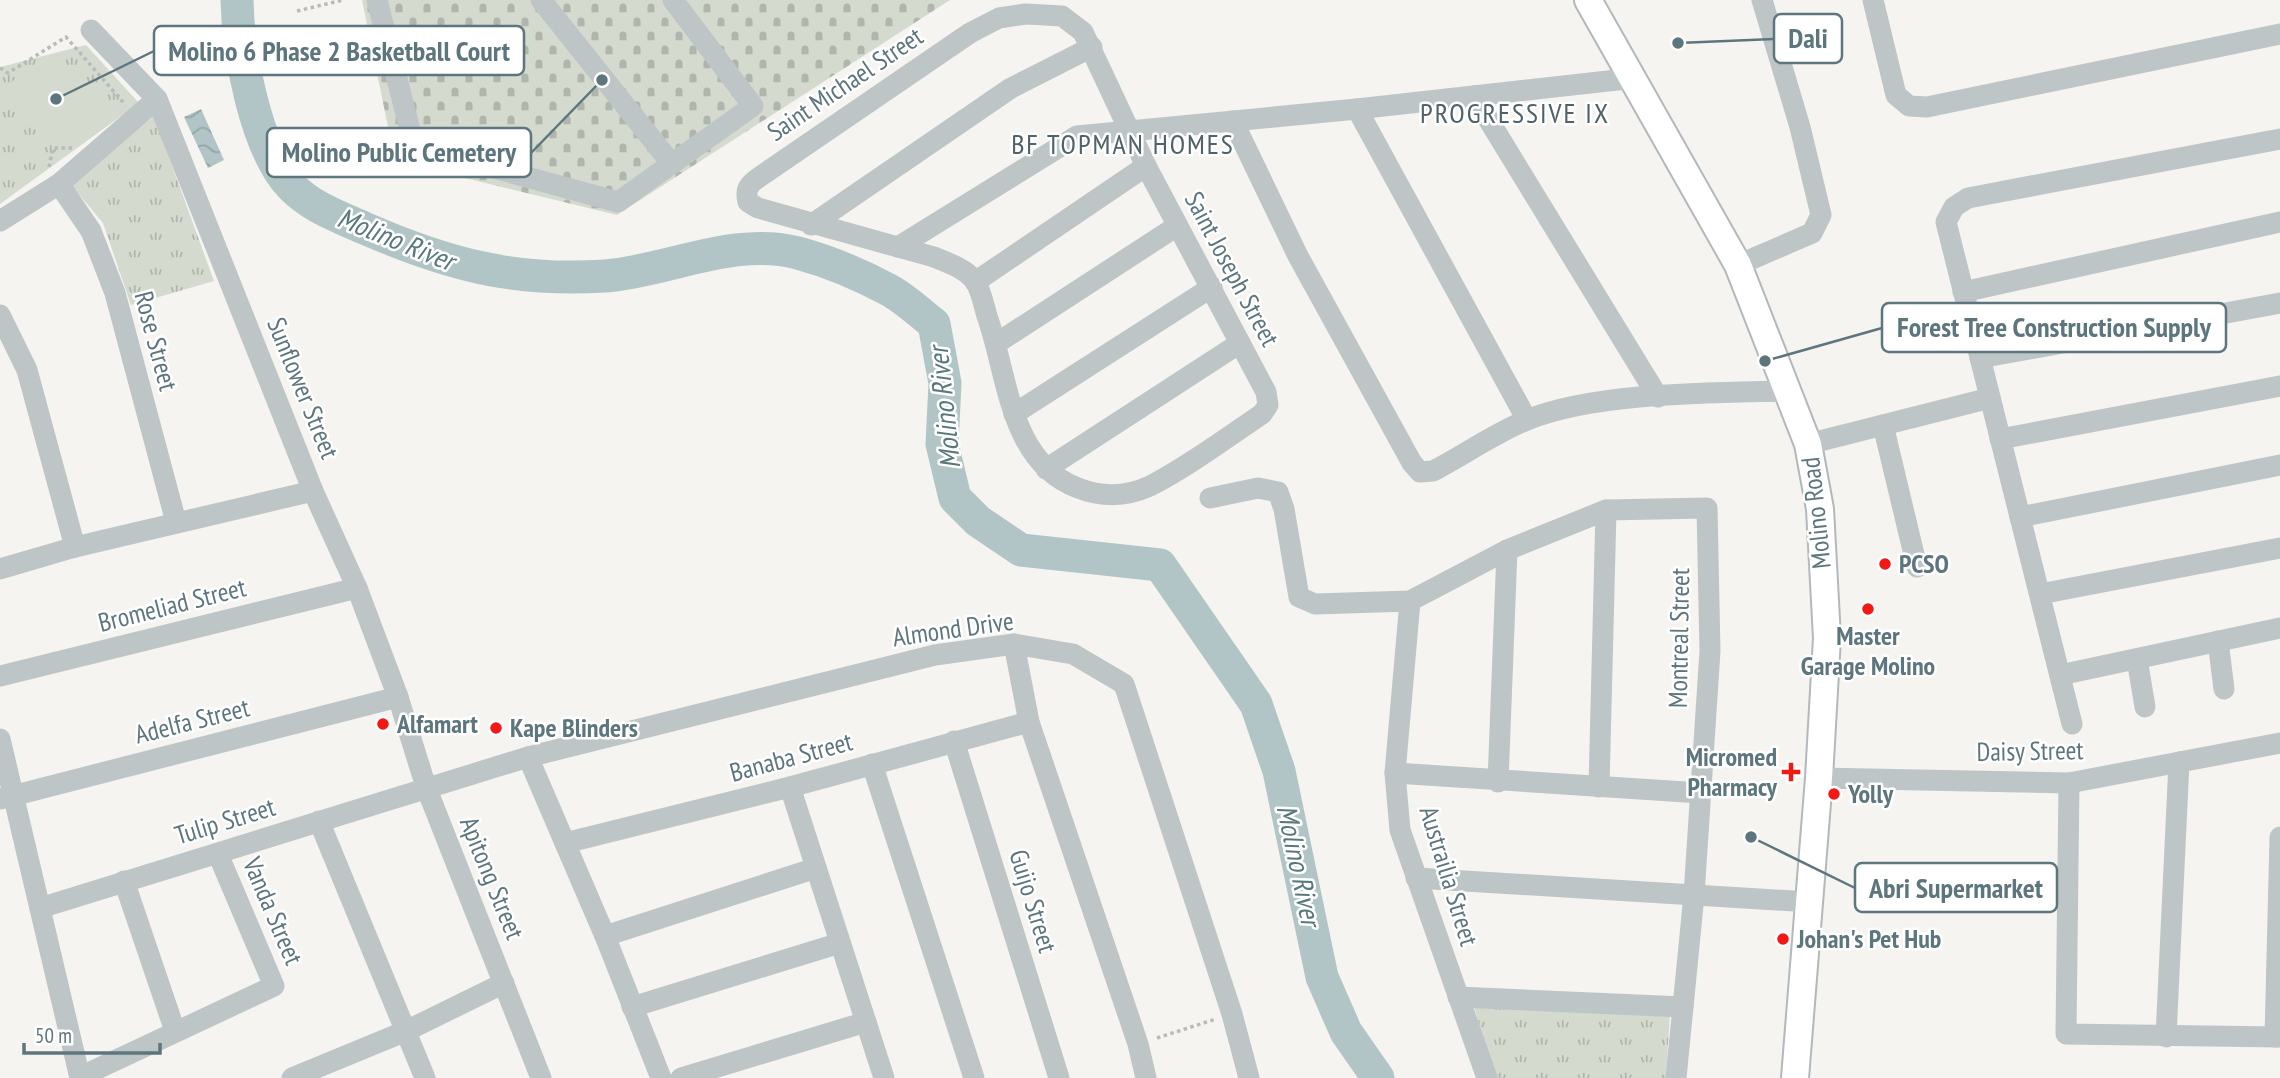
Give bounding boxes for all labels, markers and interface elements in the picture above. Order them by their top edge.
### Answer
callout: Dali [1774,14,1842,63]
street label: Saint Michael Street [761,19,929,148]
text: Dali [1788,19,1828,56]
callout: Molino 6 Phase 2 Basketball Court [154,26,524,75]
text: Molino 6 Phase 2 Basketball Court [168,32,510,69]
district label: PROGRESSIVE IX [1420,94,1610,131]
district label: BF TOPMAN HOMES [1011,125,1235,162]
callout: Molino Public Cemetery [267,128,531,177]
text: Molino Public Cemetery [282,133,517,170]
street label: Saint Joseph Street [1178,186,1287,352]
water label: Molino River [332,198,464,280]
street label: Rose Street [127,288,186,394]
callout: Forest Tree Construction Supply [1882,303,2226,352]
text: Forest Tree Construction Supply [1897,308,2212,345]
street label: Sunflower Street [260,312,347,463]
water label: Molino River [918,341,968,471]
street label: Molino Road [1793,456,1838,570]
place label: PCSO [1899,547,1949,580]
marker: PCSO [1877,556,1893,572]
street label: Montreal Street [1661,568,1696,708]
street label: Bromeliad Street [95,570,249,639]
marker: Master Garage Molino [1860,601,1876,617]
street label: Almond Drive [890,604,1016,653]
place label: Master Garage Molino [1801,619,1935,682]
street label: Adelfa Street [131,690,253,751]
place label: Alfamart [396,707,478,740]
place label: Kape Blinders [510,711,638,744]
marker: Alfamart [375,716,391,732]
marker: Kape Blinders [488,720,504,736]
street label: Banaba Street [726,724,856,789]
street label: Daisy Street [1976,733,2084,768]
place label: Micromed Pharmacy [1686,740,1778,803]
marker: Micromed Pharmacy [1783,764,1799,780]
place label: Yolly [1847,777,1894,810]
marker: Yolly [1826,786,1842,802]
street label: Tulip Street [171,790,279,851]
water label: Molino River [1269,801,1331,933]
street label: Austrailia Street [1413,802,1486,950]
street label: Apitong Street [453,812,532,944]
street label: Guijo Street [1002,845,1065,956]
street label: Vanda Street [236,851,311,970]
callout: Abri Supermarket [1855,863,2057,912]
text: Abri Supermarket [1868,869,2043,906]
place label: Johan's Pet Hub [1796,922,1941,955]
marker: Johan's Pet Hub [1775,931,1791,947]
scale bar [24,1012,161,1056]
text: 50 m [35,1022,72,1049]

